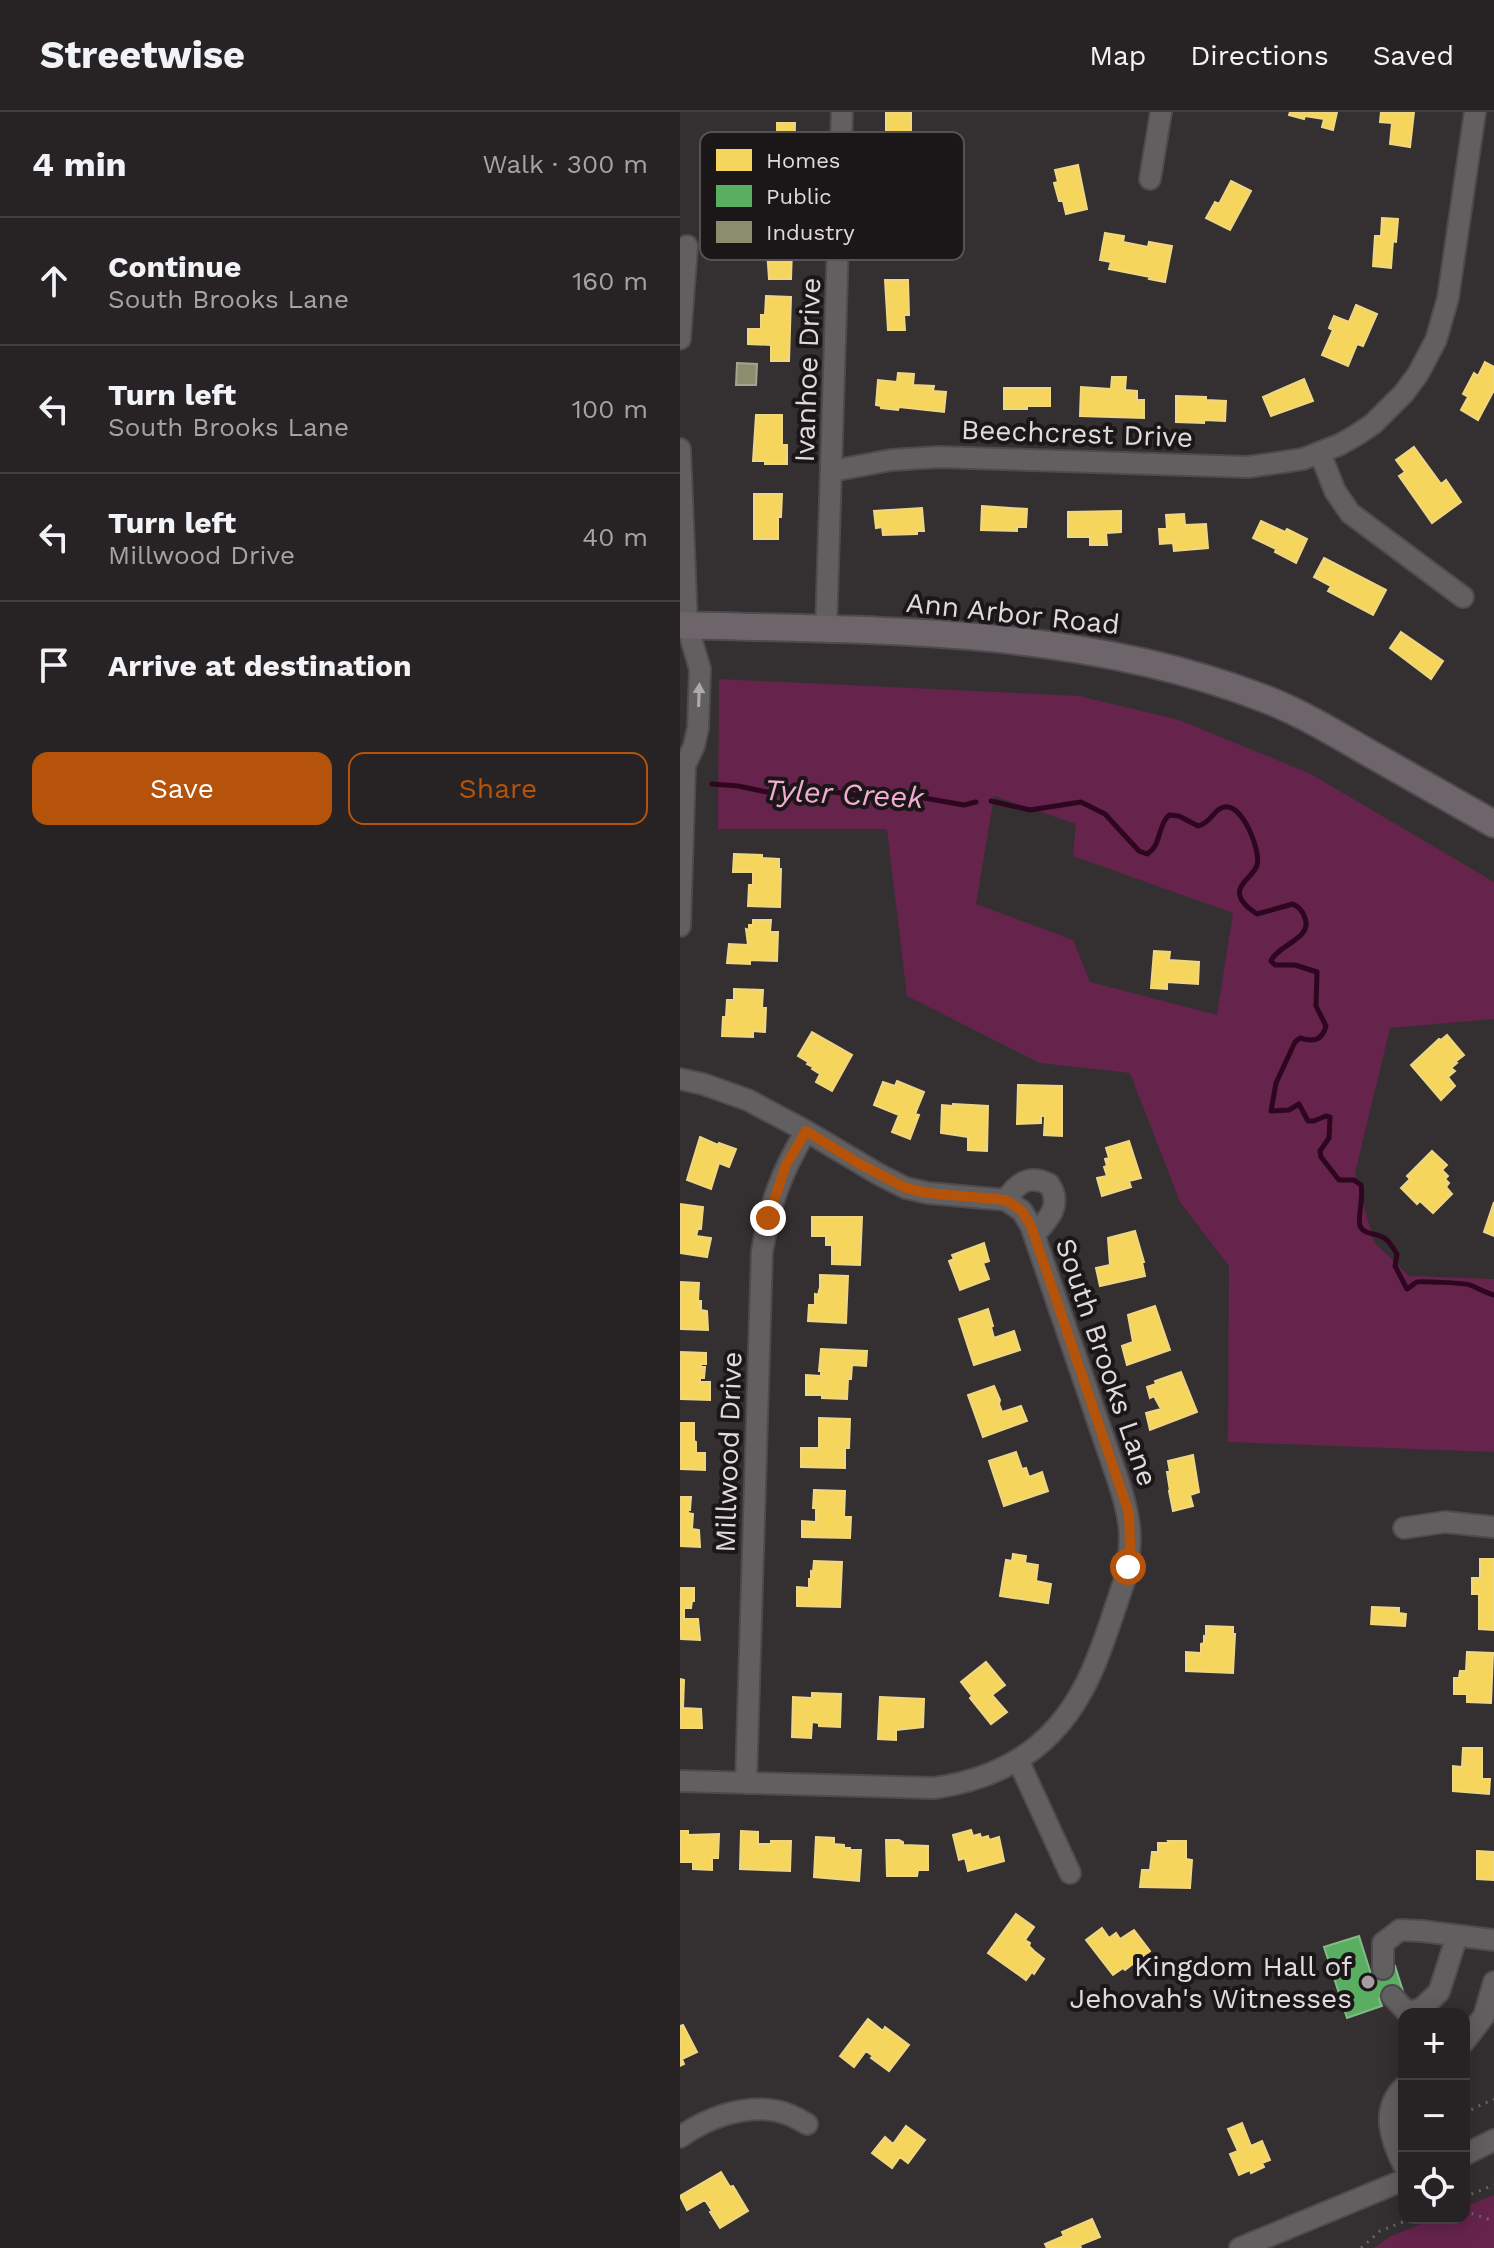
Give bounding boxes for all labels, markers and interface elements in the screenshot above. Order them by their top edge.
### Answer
text: Streetwise [40,33,245,77]
text: Map [1089,39,1146,72]
text: Directions [1190,39,1329,72]
text: Saved [1373,39,1454,72]
legend [700,132,964,260]
text: 4 min [32,144,127,184]
text: Homes [766,148,840,173]
text: Walk · 300 m [482,149,648,179]
text: Public [766,184,832,209]
text: Industry [766,220,855,245]
text: Continue [108,249,241,284]
icon: ahead [32,259,76,303]
text: 160 m [572,266,648,296]
street label: Ivanhoe Drive [788,277,827,463]
text: South Brooks Lane [108,284,349,314]
text: Turn left [108,377,236,412]
icon: left [32,387,76,431]
text: 100 m [572,394,648,424]
text: South Brooks Lane [108,412,349,442]
street label: Beechcrest Drive [960,413,1194,454]
text: Turn left [108,505,236,540]
icon: left [32,515,76,559]
text: 40 m [582,522,648,552]
text: Millwood Drive [108,540,295,570]
street label: Ann Arbor Road [905,586,1121,641]
icon: arrive [32,643,76,687]
text: Arrive at destination [108,648,412,683]
one-way arrow [693,682,706,707]
button: Save [32,752,332,825]
button: Share [348,752,648,825]
water label: Tyler Creek [763,772,926,815]
route end [750,1200,786,1236]
street label: South Brooks Lane [1049,1234,1164,1490]
street label: Millwood Drive [708,1351,749,1553]
route start [1110,1549,1146,1585]
place label: Kingdom Hall of Jehovah's Witnesses [1070,1950,1352,2015]
marker: Kingdom Hall of Jehovah's Witnesses [1359,1973,1377,1991]
map controls [1398,2008,1470,2224]
button: + [1398,2008,1470,2080]
button: − [1398,2080,1470,2152]
button: locate [1398,2152,1470,2224]

